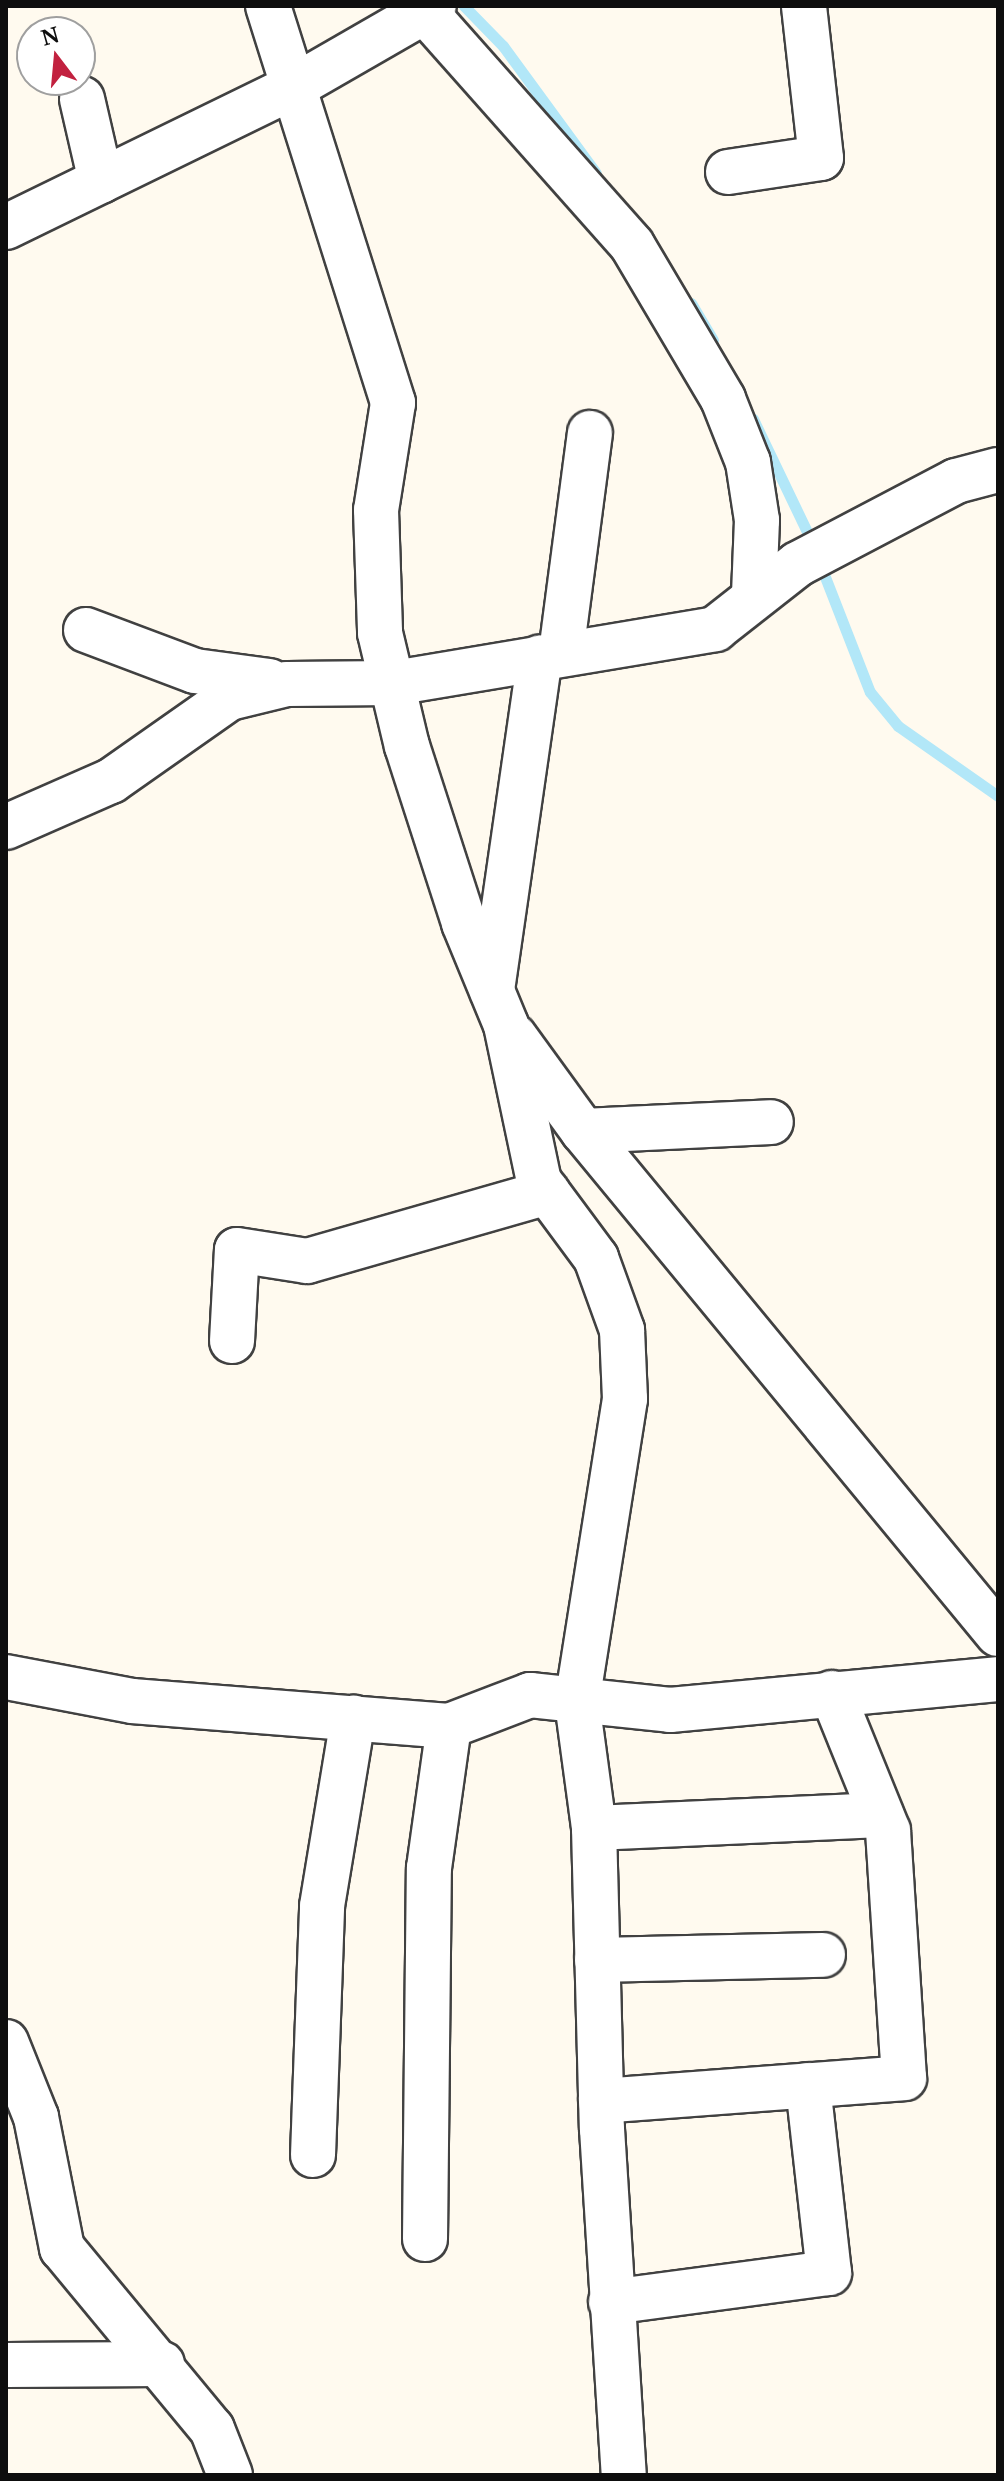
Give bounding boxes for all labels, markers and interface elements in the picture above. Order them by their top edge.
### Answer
north arrow [16,16,96,96]
text: N [37,18,62,52]

